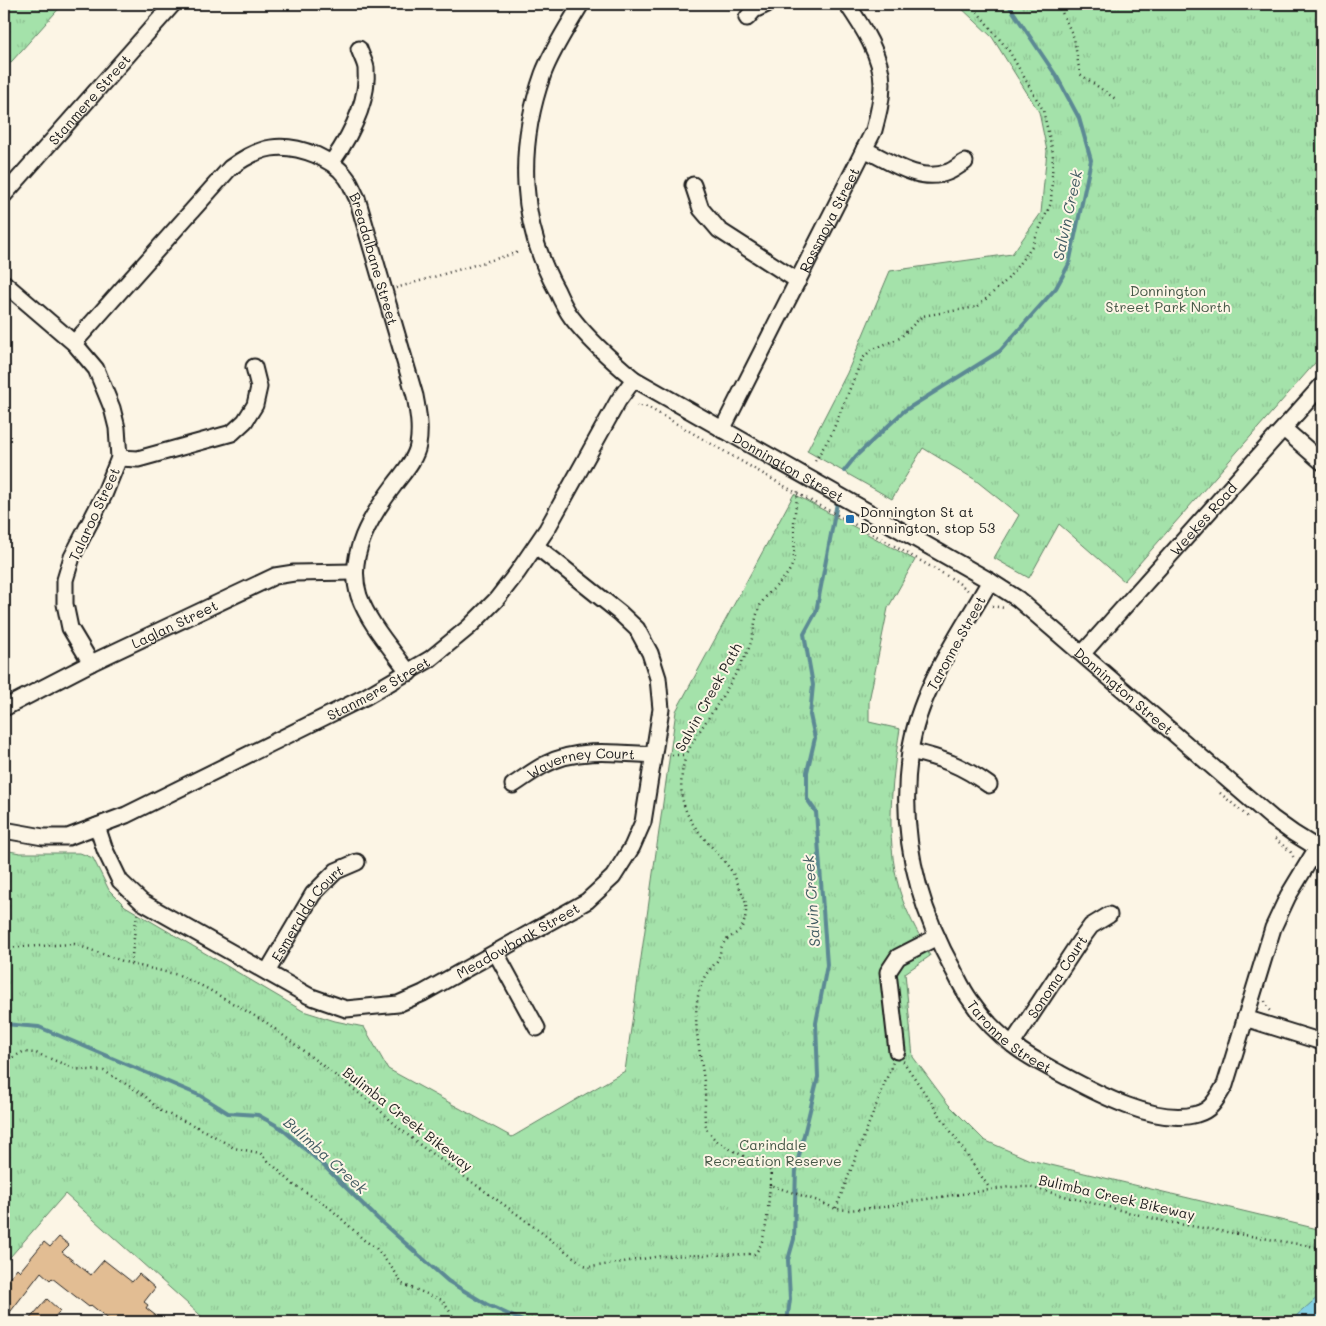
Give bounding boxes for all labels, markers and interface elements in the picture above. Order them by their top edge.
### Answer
street label: Stanmere Street [44,50,134,149]
street label: Rossmoya Street [794,164,863,275]
water label: Salvin Creek [1048,167,1087,262]
street label: Breadalbane Street [346,189,403,327]
park label: Donnington Street Park North [1106,281,1231,316]
street label: Donnington Street [730,428,848,506]
street label: Talaroo Street [64,464,124,564]
street label: Weekes Road [1165,478,1241,559]
place label: Donnington St at Donnington, stop 53 [860,502,995,537]
marker: Donnington St at Donnington, stop 53 [844,513,856,525]
street label: Taronne Street [922,592,990,694]
street label: Laglan Street [128,595,220,652]
street label: Salvin Creek Path [670,639,746,755]
street label: Donnington Street [1071,643,1178,739]
street label: Stanmere Street [323,652,433,724]
street label: Waverney Court [523,743,636,783]
water label: Salvin Creek [798,853,824,948]
street label: Esmeralda Court [266,860,346,964]
street label: Meadowbank Street [452,898,583,982]
street label: Sonoma Court [1022,931,1091,1022]
street label: Taronne Street [963,996,1055,1077]
street label: Bulimba Creek Bikeway [339,1062,477,1176]
water label: Bulimba Creek [280,1112,373,1199]
park label: Carindale Recreation Reserve [704,1135,842,1170]
street label: Bulimba Creek Bikeway [1037,1170,1197,1224]

